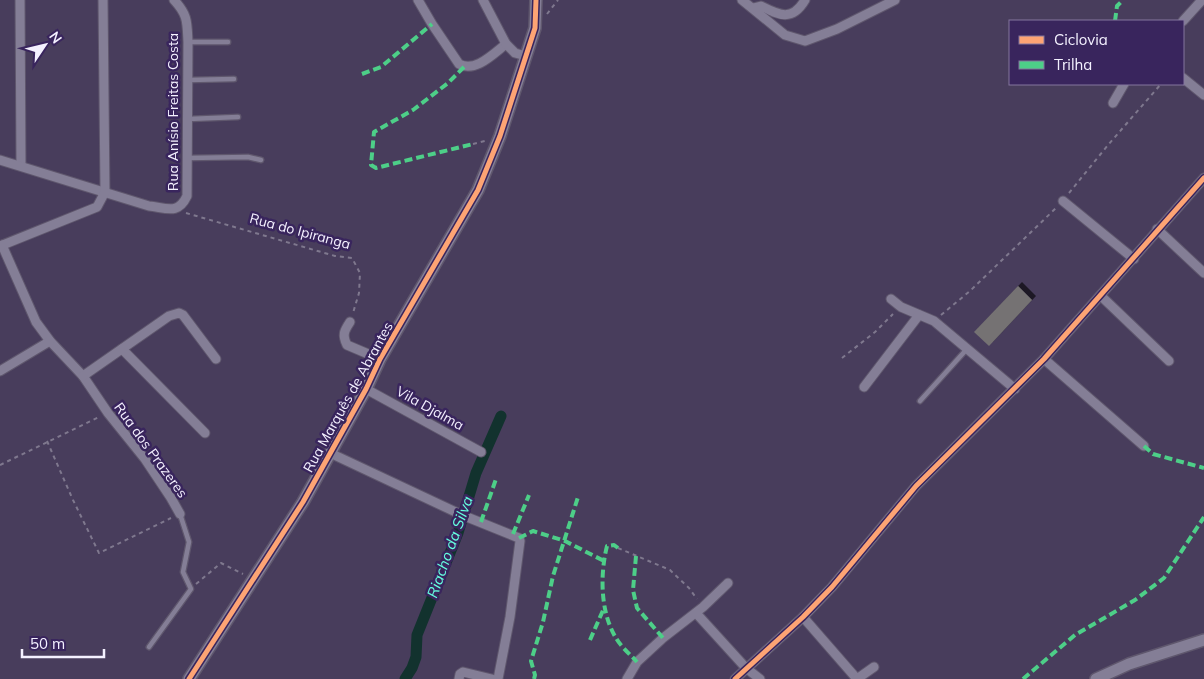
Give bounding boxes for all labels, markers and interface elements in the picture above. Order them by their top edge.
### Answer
north arrow [20,20,70,70]
legend [1009,20,1184,85]
text: N [45,28,66,47]
text: Ciclovia [1054,30,1108,49]
street label: Rua Anísio Freitas Costa [164,33,182,191]
text: Trilha [1054,55,1092,74]
street label: Rua do Ipiranga [248,209,352,253]
street label: Rua Marquês de Abrantes [299,319,397,475]
street label: Vila Djalma [393,382,467,434]
street label: Rua dos Prazeres [110,399,192,501]
water label: Riacho da Silva [422,493,477,600]
scale bar [22,626,105,658]
text: 50 m [30,634,65,653]

